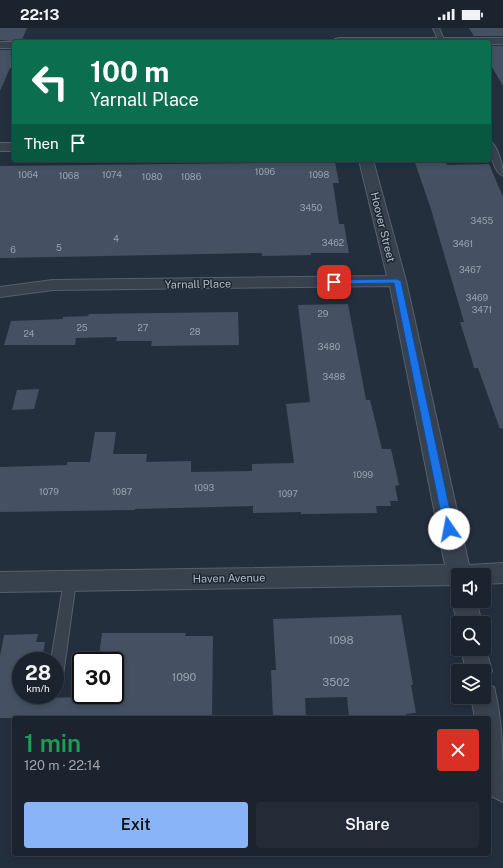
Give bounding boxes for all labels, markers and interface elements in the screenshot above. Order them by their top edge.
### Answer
text: 22:13 [20,6,60,23]
text: 100 m [90,55,169,88]
icon: left [24,56,76,108]
text: Yarnall Place [90,89,199,110]
icon: arrive [67,132,89,154]
text: Then [24,135,59,152]
house number: 1096 [255,166,276,177]
house number: 1064 [18,169,39,180]
house number: 1074 [102,169,122,180]
house number: 1098 [309,169,329,180]
house number: 1068 [59,170,79,181]
house number: 1080 [142,171,163,182]
house number: 1086 [181,171,202,182]
street label: Hoover Street [369,191,397,263]
house number: 3450 [300,202,323,213]
house number: 3455 [471,215,494,226]
house number: 4 [113,233,119,244]
house number: 3462 [322,237,344,248]
house number: 3461 [453,238,473,249]
house number: 5 [56,242,62,253]
house number: 6 [10,244,16,255]
house number: 3467 [459,264,481,275]
pin [317,265,351,299]
icon: arrive [323,271,345,293]
street label: Yarnall Place [165,277,231,291]
house number: 3469 [466,292,489,303]
house number: 3471 [472,304,492,315]
house number: 29 [318,308,329,319]
house number: 25 [76,322,88,333]
house number: 27 [138,322,148,333]
house number: 28 [189,326,201,337]
house number: 24 [23,328,35,339]
house number: 3480 [318,341,341,352]
house number: 3488 [323,371,346,382]
house number: 1099 [353,469,374,480]
house number: 1093 [194,482,215,493]
house number: 1079 [39,486,59,497]
house number: 1087 [112,486,132,497]
house number: 1097 [278,488,298,499]
position arrow [428,508,470,550]
map controls [451,568,491,704]
button: sound [451,568,491,608]
street label: Haven Avenue [193,571,265,585]
button: search [451,616,491,656]
house number: 1098 [328,634,354,646]
speed limit sign: 30 [72,652,124,704]
text: 28 [25,661,51,685]
button: layers [451,664,491,704]
house number: 1090 [172,671,197,683]
house number: 3502 [322,676,350,688]
text: km/h [26,682,50,694]
text: 1 min [24,729,81,757]
button: close [437,729,479,771]
text: 120 m · 22:14 [24,758,101,773]
button: Exit [24,802,248,848]
button: Share [256,802,479,848]

